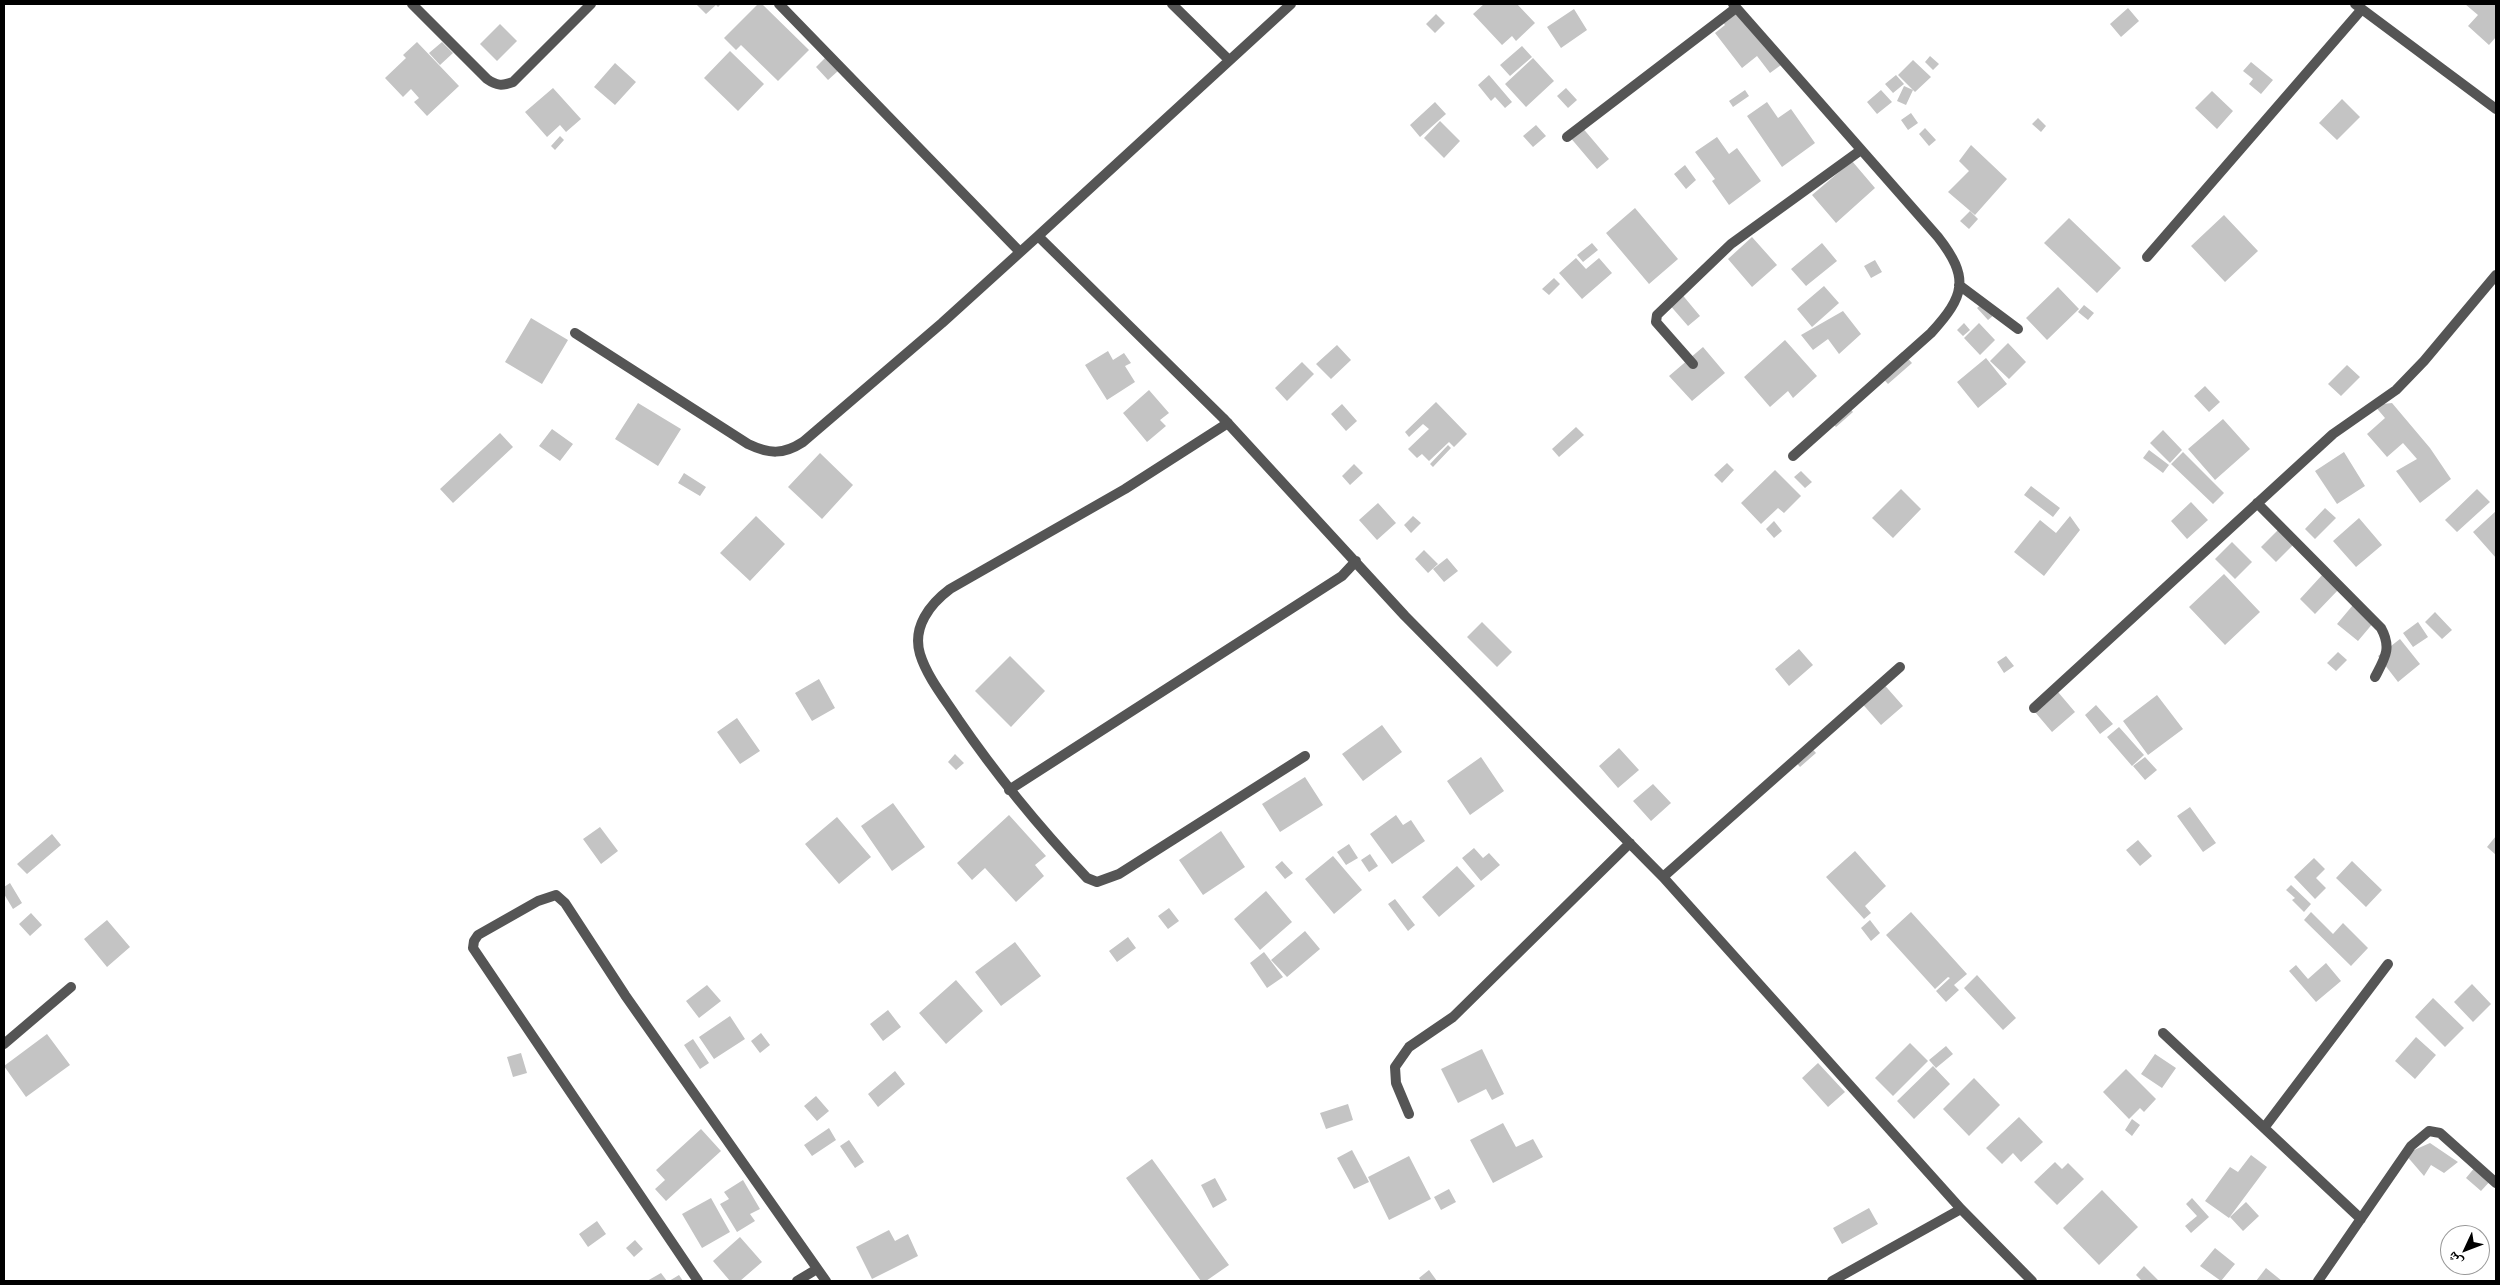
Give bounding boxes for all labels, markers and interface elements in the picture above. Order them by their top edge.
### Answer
north arrow [2440,1225,2490,1275]
text: ش [2443,1248,2466,1271]

